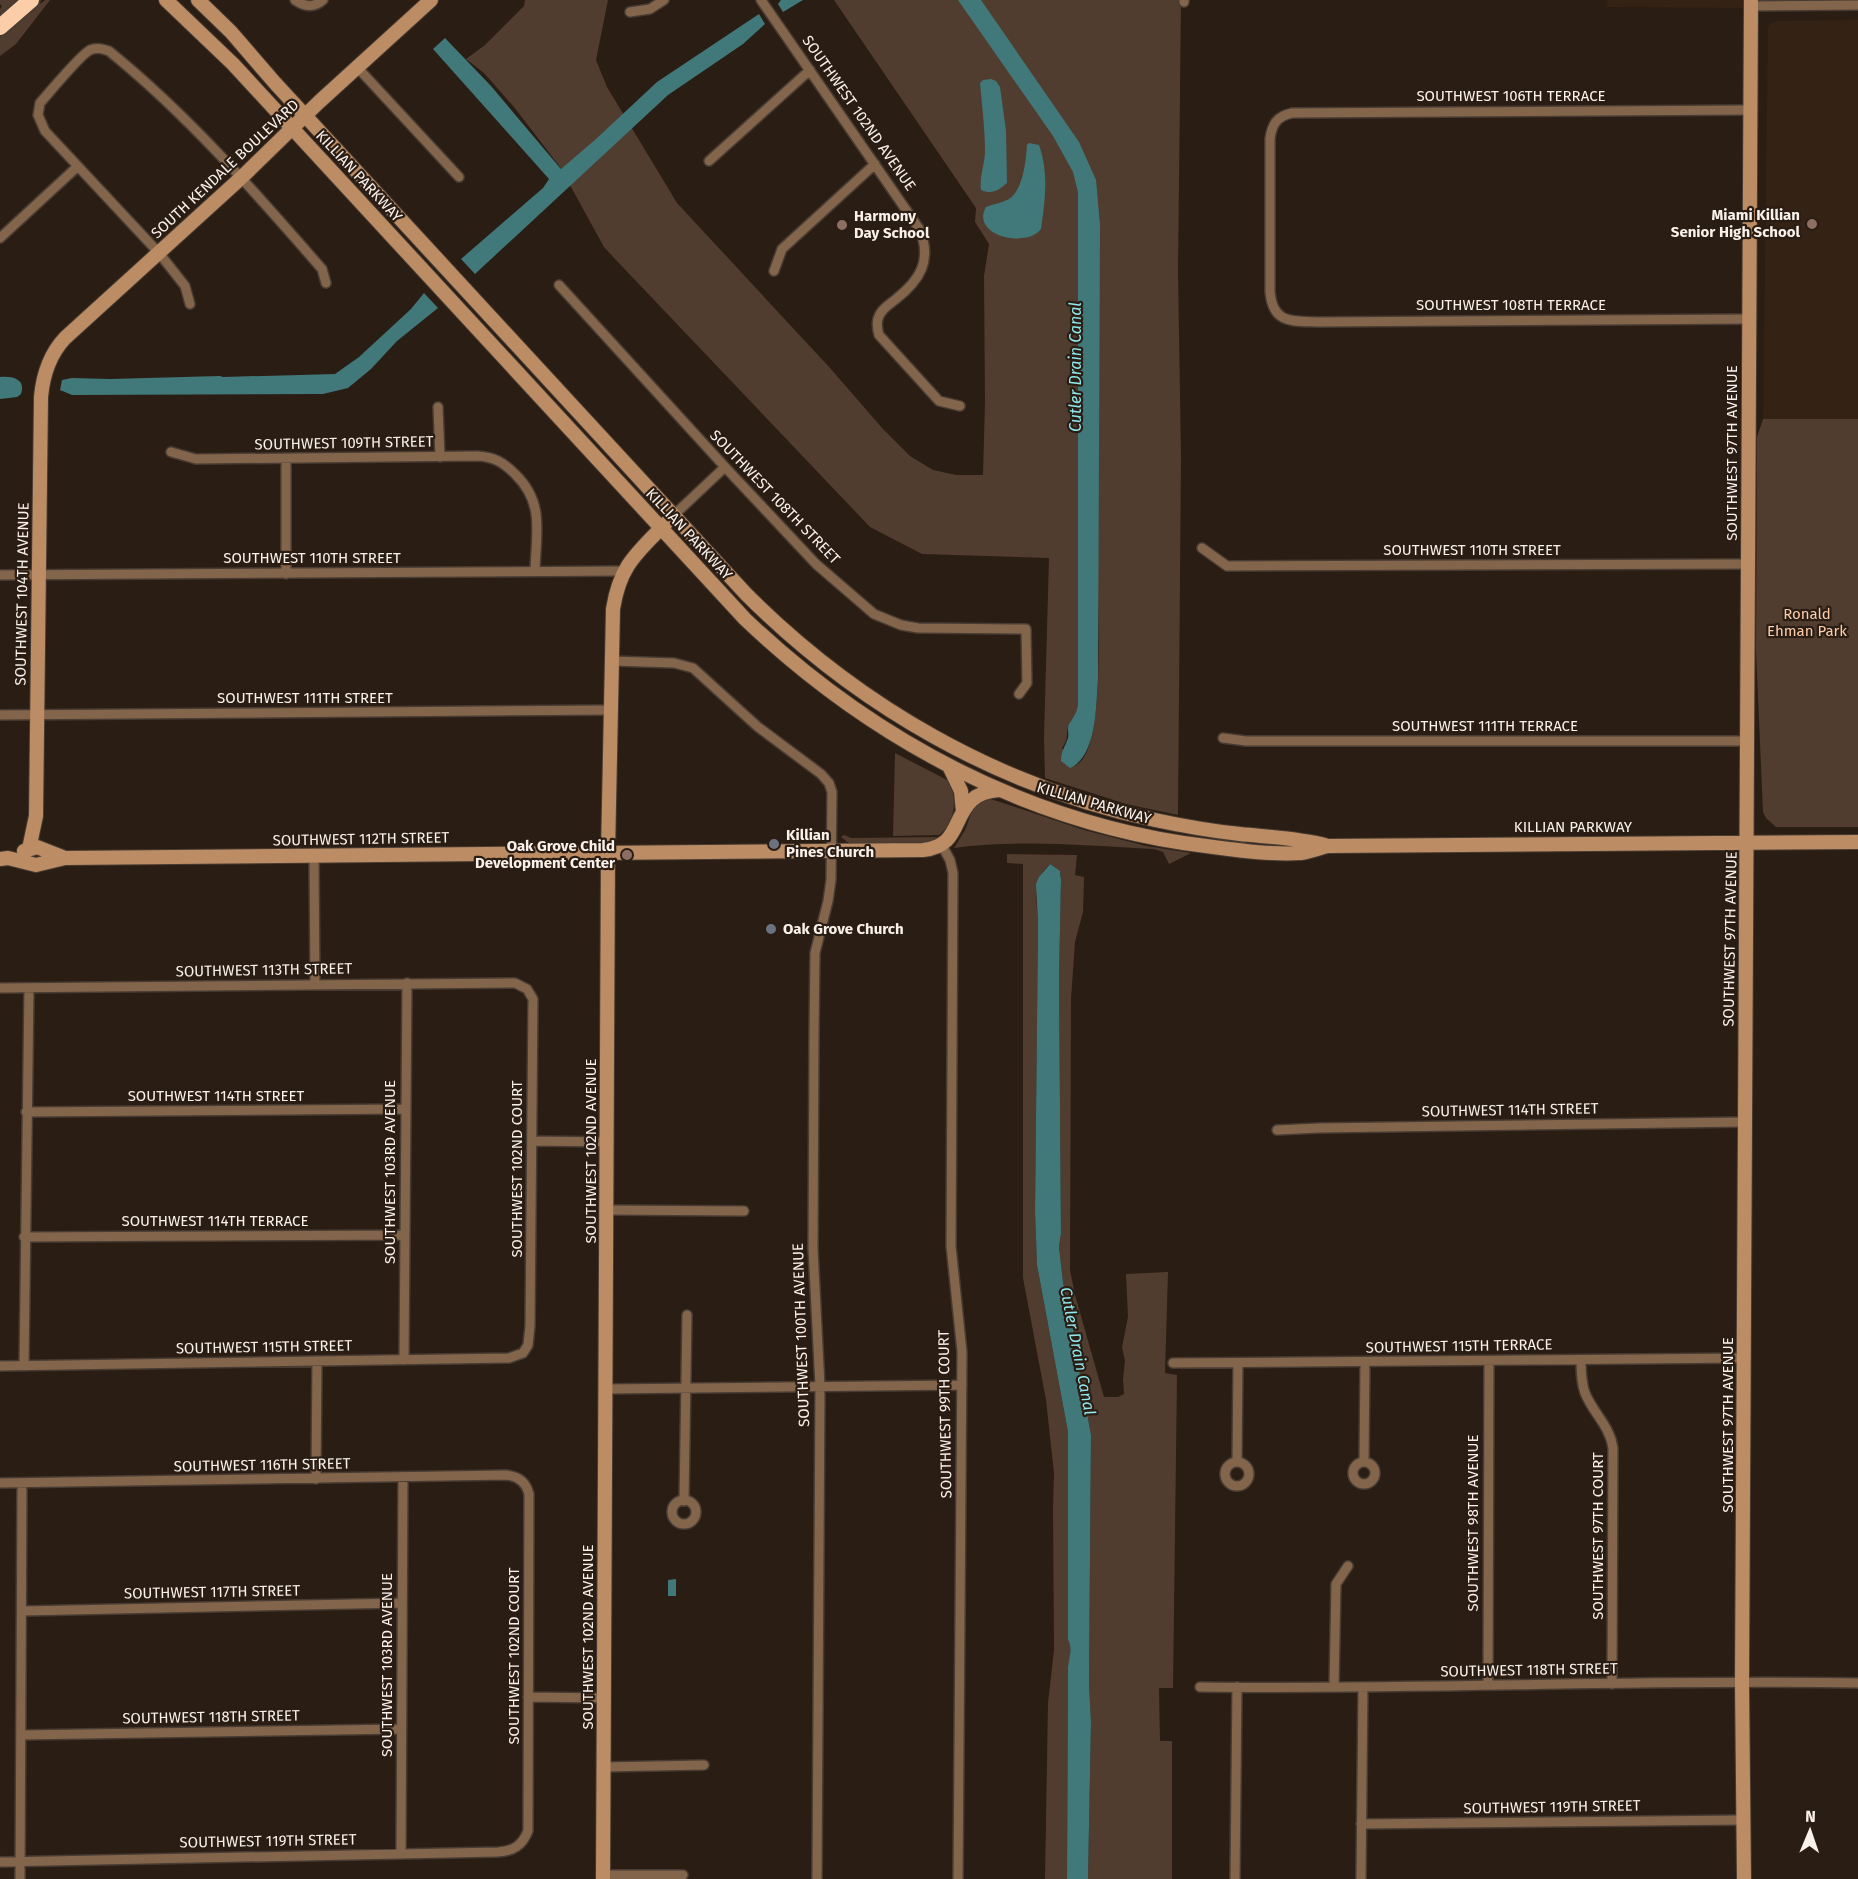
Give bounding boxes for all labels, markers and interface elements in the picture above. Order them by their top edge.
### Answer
street label: SOUTHWEST 102ND AVENUE [799,32,919,194]
street label: SOUTHWEST 106TH TERRACE [1416,87,1606,105]
street label: SOUTH KENDALE BOULEVARD [147,96,303,242]
street label: KILLIAN PARKWAY [312,127,406,226]
place label: Miami Killian Senior High School [1671,206,1801,241]
place label: Harmony Day School [854,207,930,242]
marker: Miami Killian Senior High School [1805,217,1819,231]
marker: Harmony Day School [835,218,849,232]
street label: SOUTHWEST 108TH TERRACE [1416,296,1606,314]
water label: Cutler Drain Canal [1066,302,1085,432]
street label: SOUTHWEST 97TH AVENUE [1723,365,1741,541]
street label: SOUTHWEST 108TH STREET [706,426,844,568]
street label: SOUTHWEST 109TH STREET [254,432,434,454]
street label: KILLIAN PARKWAY [642,485,736,584]
street label: SOUTHWEST 104TH AVENUE [11,502,33,686]
street label: SOUTHWEST 110TH STREET [1383,541,1561,559]
street label: SOUTHWEST 110TH STREET [223,549,401,567]
park label: Ronald Ehman Park [1767,605,1847,640]
street label: SOUTHWEST 111TH STREET [217,689,393,707]
street label: SOUTHWEST 111TH TERRACE [1392,717,1578,735]
street label: KILLIAN PARKWAY [1035,778,1154,828]
street label: KILLIAN PARKWAY [1514,818,1633,836]
place label: Killian Pines Church [786,826,874,861]
street label: SOUTHWEST 112TH STREET [273,828,450,850]
place label: Oak Grove Child Development Center [475,837,616,872]
marker: Killian Pines Church [767,837,781,851]
marker: Oak Grove Child Development Center [620,848,634,862]
street label: SOUTHWEST 97TH AVENUE [1719,851,1741,1027]
place label: Oak Grove Church [783,920,904,938]
marker: Oak Grove Church [764,922,778,936]
street label: SOUTHWEST 113TH STREET [176,959,353,981]
street label: SOUTHWEST 102ND AVENUE [582,1058,600,1244]
street label: SOUTHWEST 103RD AVENUE [381,1080,399,1264]
street label: SOUTHWEST 102ND COURT [508,1080,526,1258]
street label: SOUTHWEST 114TH STREET [128,1087,305,1105]
street label: SOUTHWEST 114TH STREET [1422,1099,1599,1121]
street label: SOUTHWEST 114TH TERRACE [121,1212,309,1230]
street label: SOUTHWEST 100TH AVENUE [789,1243,813,1427]
water label: Cutler Drain Canal [1056,1285,1100,1417]
street label: SOUTHWEST 99TH COURT [935,1329,955,1498]
street label: SOUTHWEST 115TH TERRACE [1365,1335,1553,1357]
street label: SOUTHWEST 115TH STREET [176,1336,353,1358]
street label: SOUTHWEST 97TH AVENUE [1719,1337,1737,1513]
street label: SOUTHWEST 98TH AVENUE [1464,1434,1482,1612]
street label: SOUTHWEST 97TH COURT [1589,1452,1607,1620]
street label: SOUTHWEST 116TH STREET [173,1454,351,1476]
street label: SOUTHWEST 102ND AVENUE [579,1544,597,1730]
street label: SOUTHWEST 102ND COURT [505,1567,523,1745]
street label: SOUTHWEST 103RD AVENUE [378,1573,396,1757]
street label: SOUTHWEST 117TH STREET [124,1581,300,1603]
street label: SOUTHWEST 118TH STREET [1440,1659,1618,1681]
street label: SOUTHWEST 118TH STREET [122,1706,300,1728]
street label: SOUTHWEST 119TH STREET [1463,1796,1641,1818]
north arrow [1780,1801,1840,1861]
text: N [1805,1807,1816,1826]
street label: SOUTHWEST 119TH STREET [179,1830,357,1852]

